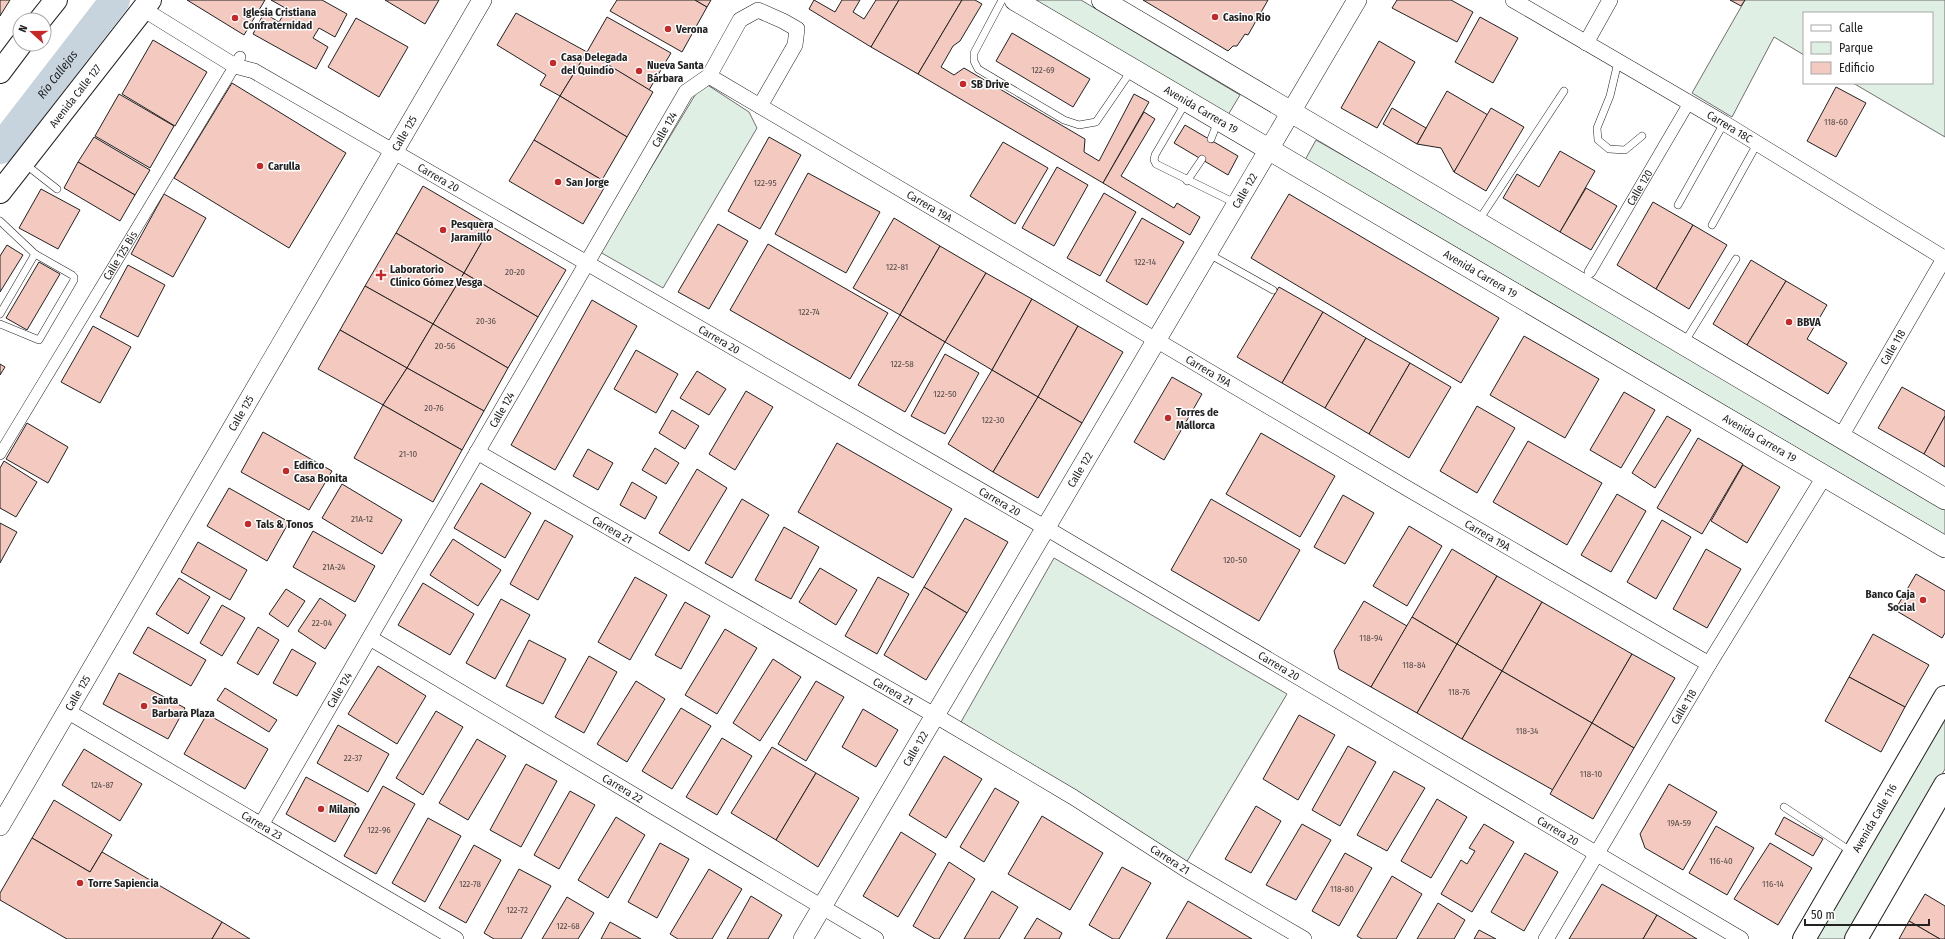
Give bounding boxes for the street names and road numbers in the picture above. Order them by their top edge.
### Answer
street label: Avenida Calle 127 [47,62,105,130]
street label: Avenida Carrera 19 [1162,83,1240,137]
street label: Carrera 18C [1704,108,1755,146]
street label: Calle 124 [649,109,680,150]
street label: Calle 125 [389,114,420,154]
street label: Carrera 20 [415,161,462,195]
street label: Calle 120 [1624,167,1656,208]
street label: Calle 122 [1230,171,1260,211]
street label: Carrera 19A [904,188,954,225]
street label: Calle 125 Bis [101,229,140,283]
street label: Avenida Carrera 19 [1441,247,1519,301]
street label: Carrera 20 [696,323,742,357]
street label: Calle 118 [1878,327,1909,367]
street label: Carrera 19A [1183,353,1233,390]
street label: Calle 124 [487,389,518,430]
street label: Calle 125 [226,393,257,433]
street label: Avenida Carrera 19 [1720,412,1799,465]
street label: Calle 122 [1065,450,1096,490]
street label: Carrera 20 [977,485,1023,519]
street label: Carrera 21 [590,514,634,547]
street label: Carrera 19A [1462,517,1513,554]
street label: Carrera 20 [1256,649,1302,684]
street label: Calle 124 [324,670,355,710]
street label: Calle 125 [63,673,93,713]
street label: Carrera 21 [870,675,915,708]
street label: Calle 118 [1669,687,1700,727]
street label: Calle 122 [900,729,931,769]
street label: Carrera 22 [600,772,645,806]
street label: Avenida Calle 116 [1850,781,1900,855]
street label: Carrera 23 [239,809,284,843]
street label: Carrera 20 [1535,814,1581,849]
street label: Carrera 21 [1148,842,1192,877]

